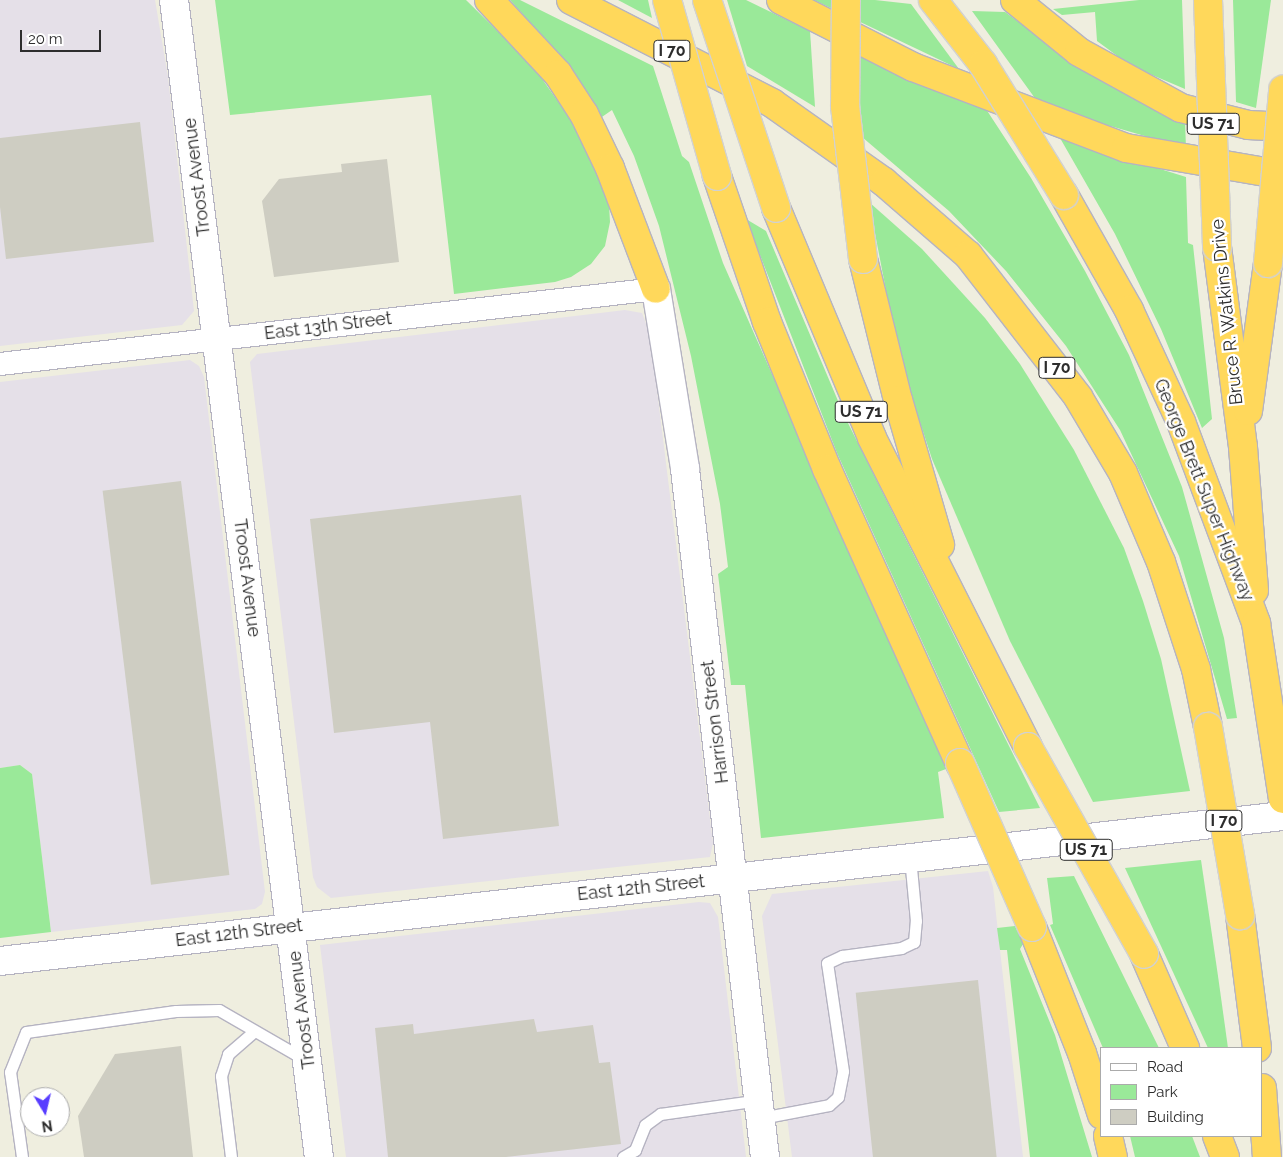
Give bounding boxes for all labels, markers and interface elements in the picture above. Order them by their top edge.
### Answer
scale bar [22,20,104,52]
text: 20 m [28,30,63,48]
road number: I 70 [653,37,691,64]
road number: US 71 [1186,110,1240,138]
street label: Troost Avenue [179,116,215,238]
street label: Bruce R. Watkins Drive [1206,218,1248,406]
street label: East 13th Street [263,307,393,345]
road number: I 70 [1038,354,1076,382]
street label: George Brett Super Highway [1149,376,1259,604]
road number: US 71 [834,398,888,426]
street label: Troost Avenue [229,517,265,639]
street label: Harrison Street [697,659,733,785]
road number: I 70 [1205,808,1243,834]
road number: US 71 [1058,836,1114,864]
street label: East 12th Street [576,871,706,905]
street label: East 12th Street [174,914,304,952]
street label: Troost Avenue [284,949,320,1071]
legend [1100,1047,1263,1137]
text: Road [1147,1058,1183,1076]
text: Park [1147,1083,1178,1101]
north arrow [20,1087,70,1137]
text: Building [1147,1108,1204,1126]
text: N [41,1117,54,1135]

